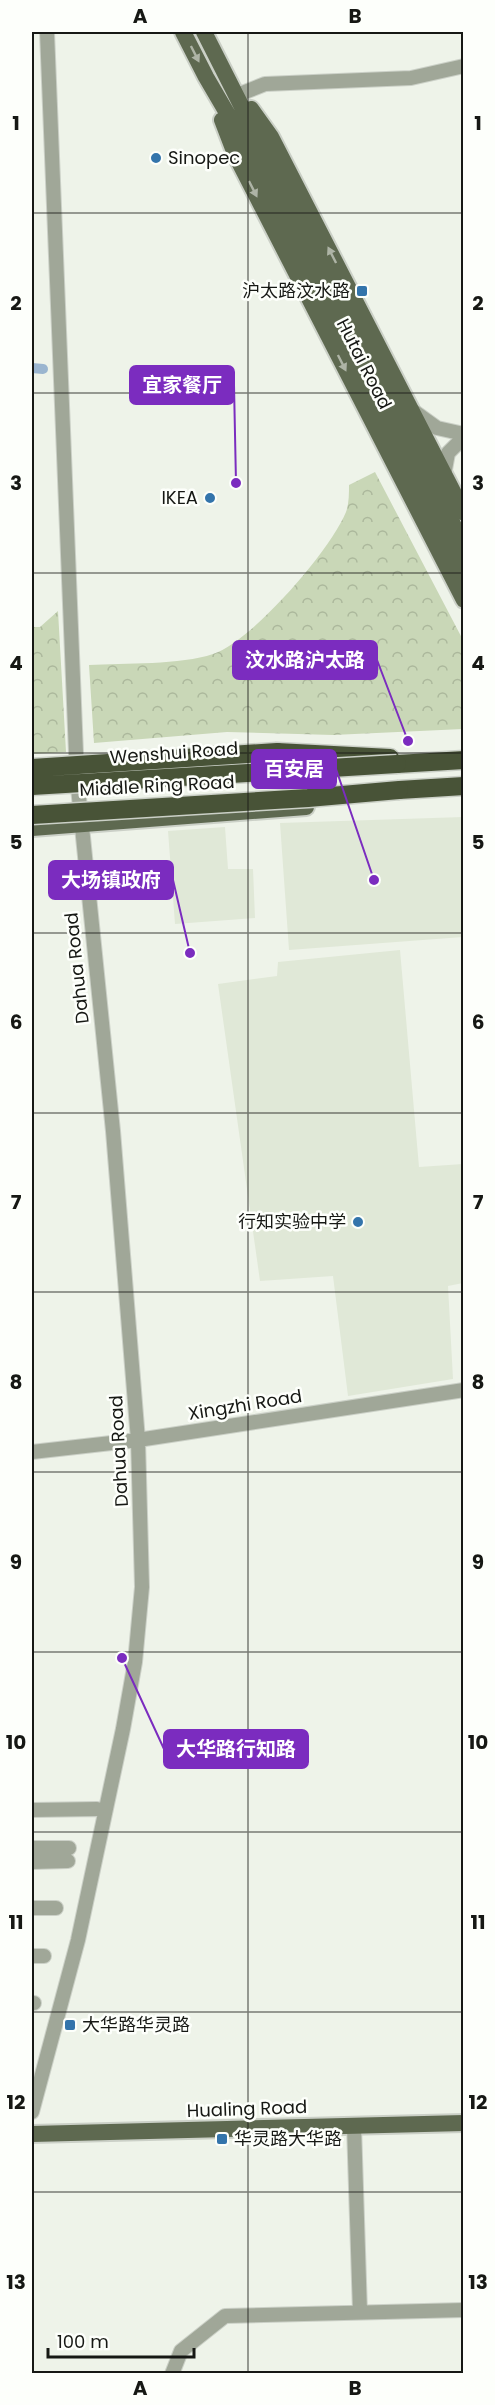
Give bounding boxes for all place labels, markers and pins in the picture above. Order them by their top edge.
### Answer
place label: Sinopec [168,145,240,170]
marker: Sinopec [149,151,163,165]
place label: 沪太路汶水路 [242,278,350,303]
marker: 沪太路汶水路 [355,284,369,298]
callout: 宜家餐厅 [130,366,234,404]
place label: IKEA [161,485,198,510]
marker: IKEA [203,491,217,505]
callout: 汶水路沪太路 [233,641,377,679]
callout: 百安居 [252,750,336,788]
callout: 大场镇政府 [49,861,173,899]
place label: 行知实验中学 [238,1209,346,1234]
marker: 行知实验中学 [351,1215,365,1229]
callout: 大华路行知路 [164,1730,308,1768]
place label: 大华路华灵路 [82,2012,190,2037]
marker: 大华路华灵路 [63,2018,77,2032]
place label: 华灵路大华路 [234,2126,342,2151]
marker: 华灵路大华路 [215,2132,229,2146]

